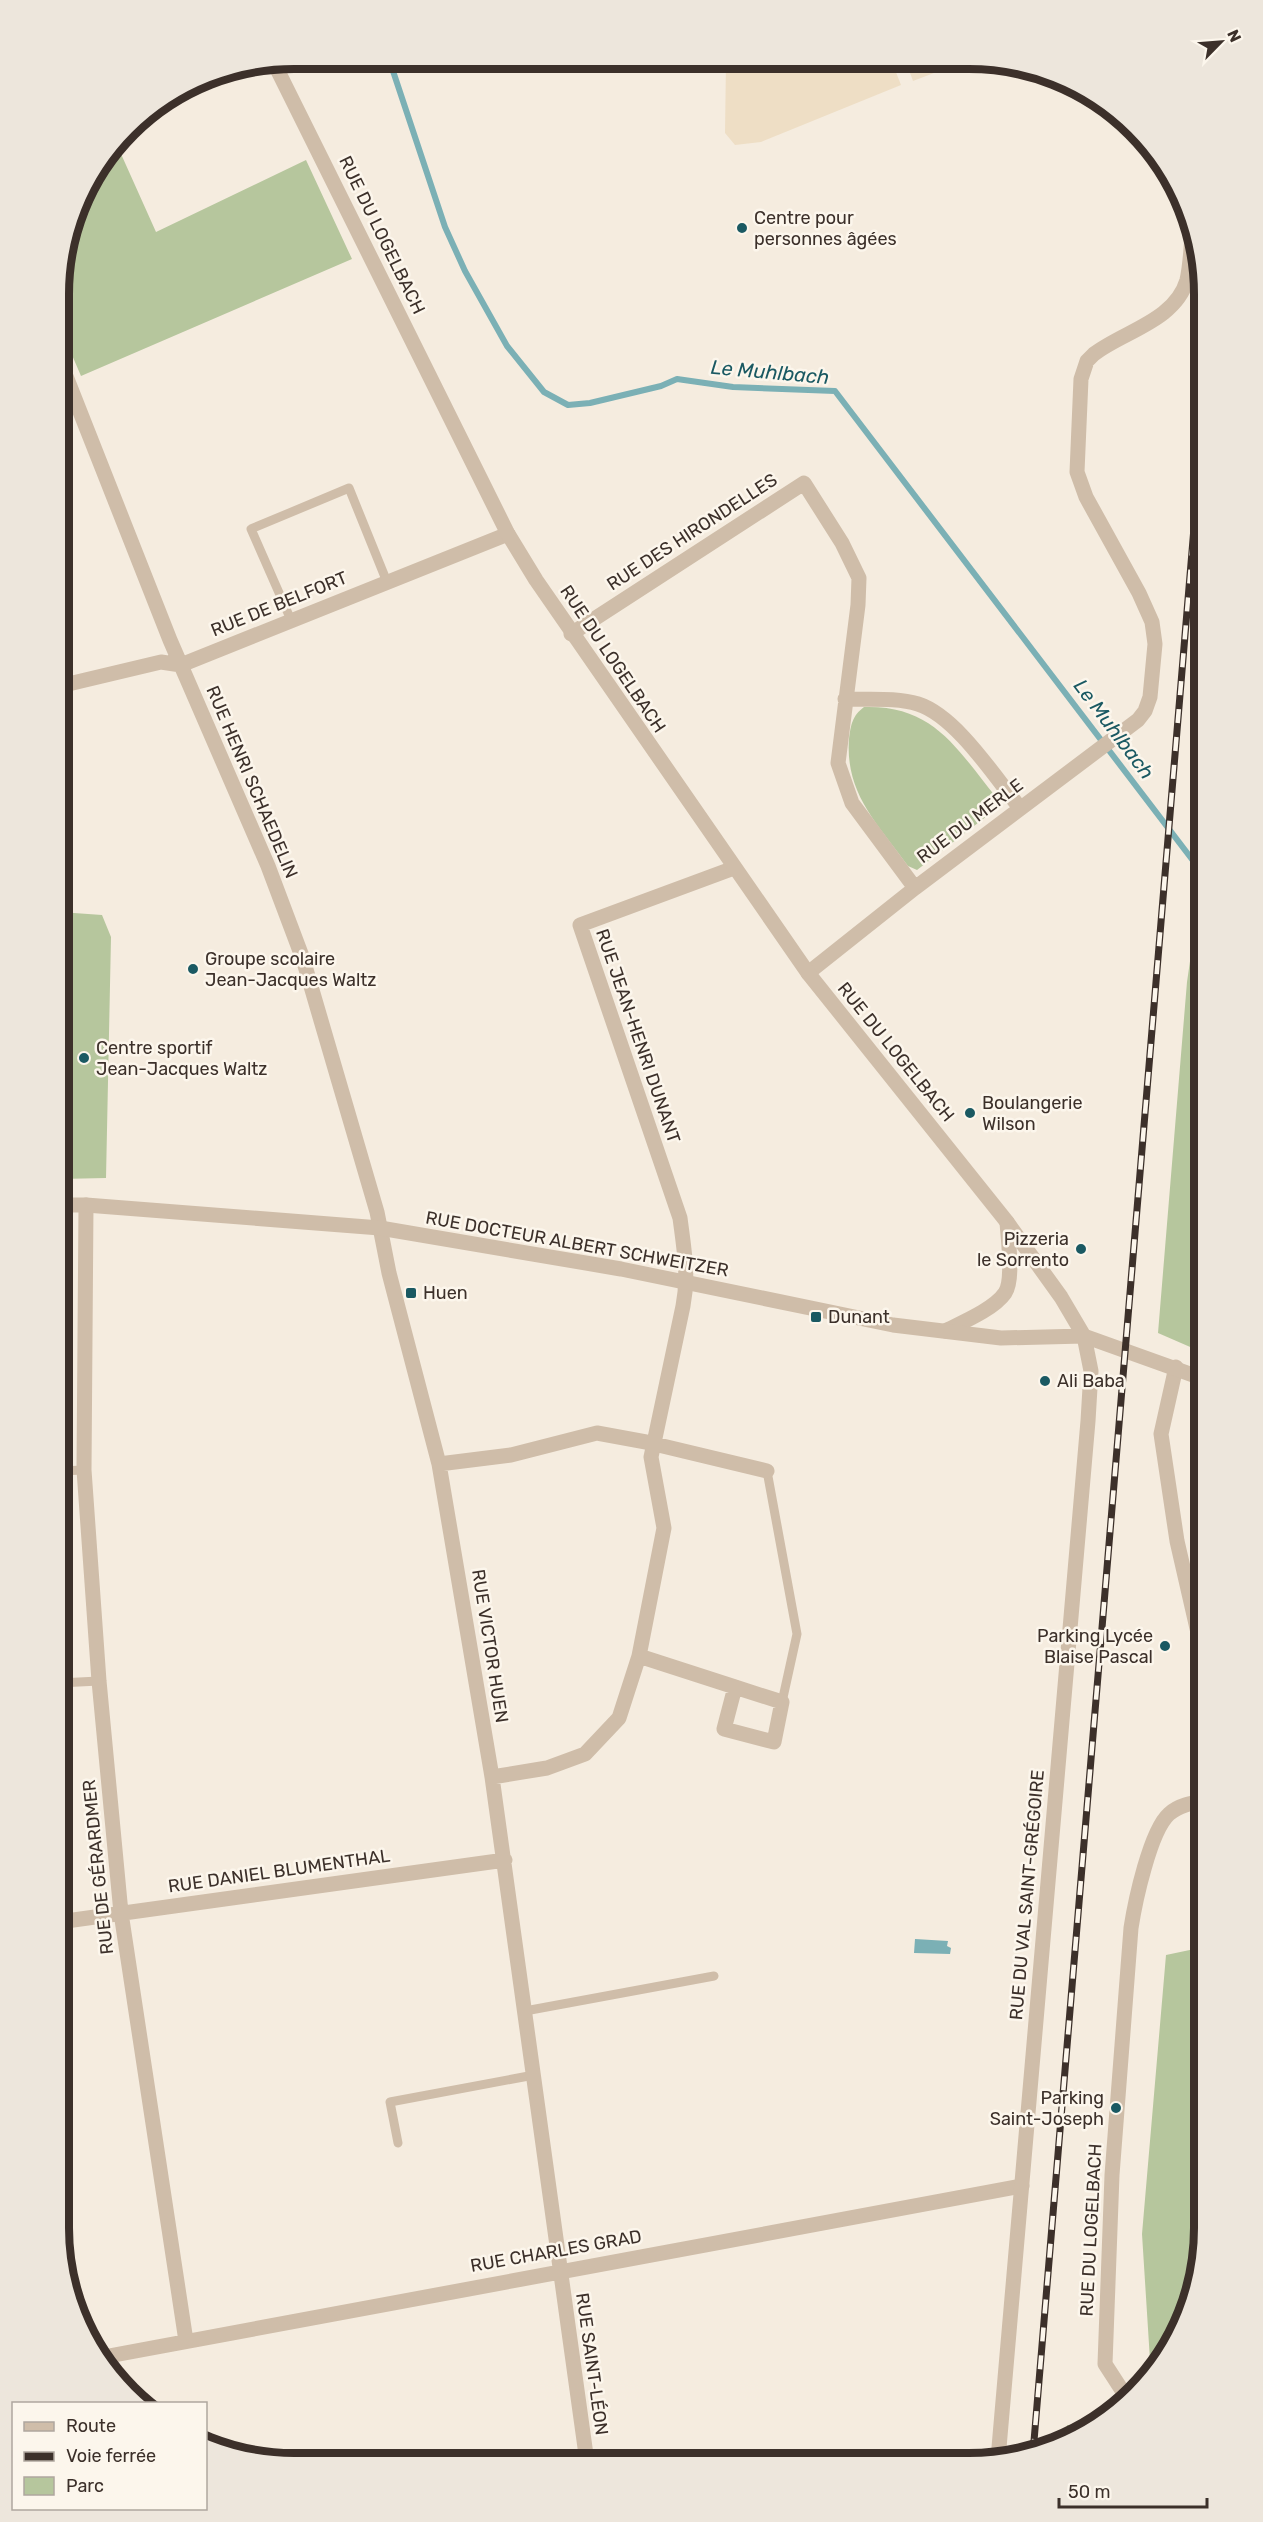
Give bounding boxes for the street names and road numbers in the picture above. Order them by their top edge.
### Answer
street label: RUE DU LOGELBACH [334,152,430,318]
street label: RUE DES HIRONDELLES [603,469,781,595]
street label: RUE DE BELFORT [208,567,350,641]
street label: RUE DU LOGELBACH [555,581,671,737]
street label: RUE HENRI SCHAEDELIN [201,682,303,882]
street label: RUE DU MERLE [913,774,1027,868]
street label: RUE JEAN-HENRI DUNANT [591,926,685,1146]
street label: RUE DU LOGELBACH [833,978,959,1126]
street label: RUE DOCTEUR ALBERT SCHWEITZER [424,1206,730,1282]
street label: RUE VICTOR HUEN [467,1568,513,1724]
street label: RUE DU VAL SAINT-GRÉGOIRE [1005,1769,1049,2021]
street label: RUE DE GÉRARDMER [78,1778,118,1955]
street label: RUE DANIEL BLUMENTHAL [167,1845,391,1897]
street label: RUE DU LOGELBACH [1075,2143,1107,2317]
street label: RUE CHARLES GRAD [469,2225,643,2277]
street label: RUE SAINT-LÉON [571,2291,613,2437]

